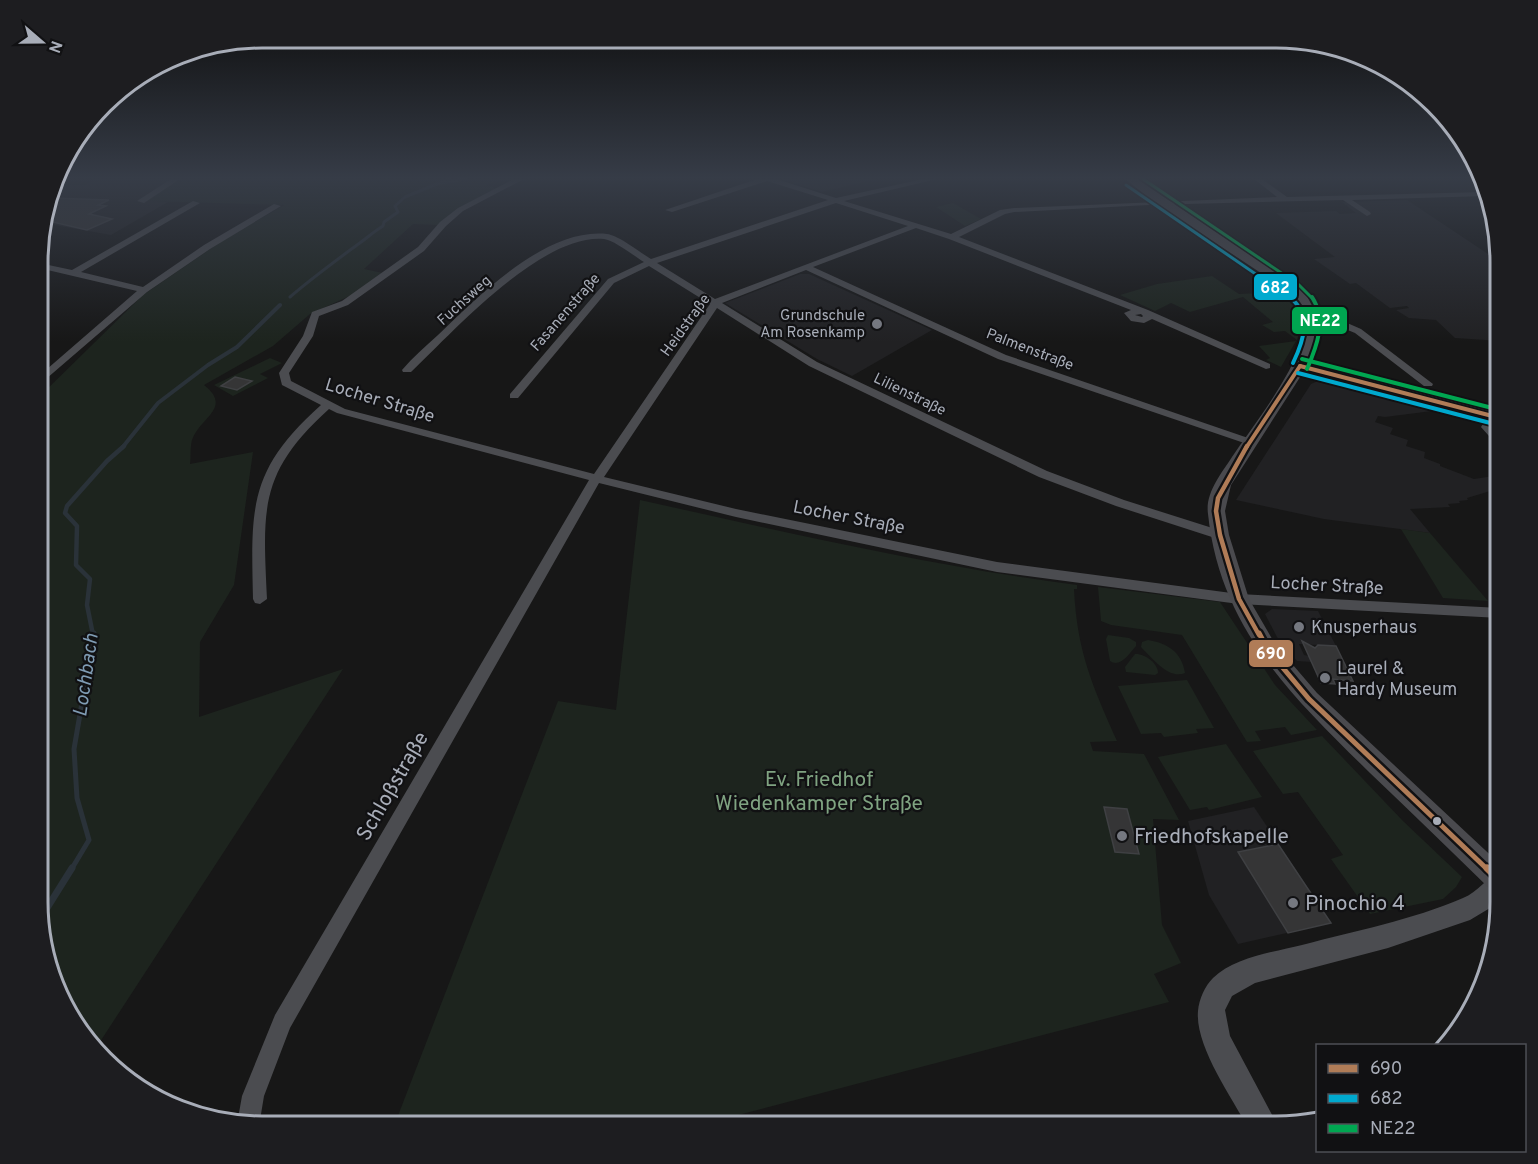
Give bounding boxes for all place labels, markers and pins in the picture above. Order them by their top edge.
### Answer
place label: Grundschule Am Rosenkamp [760,307,865,343]
marker: Grundschule Am Rosenkamp [870,317,884,331]
place label: Knusperhaus [1311,617,1417,640]
marker: Knusperhaus [1292,620,1306,634]
place label: Laurel & Hardy Museum [1337,658,1457,702]
marker: Laurel & Hardy Museum [1318,671,1332,685]
unlabelled marker [1431,815,1443,827]
place label: Friedhofskapelle [1134,824,1289,851]
marker: Friedhofskapelle [1115,829,1129,843]
place label: Pinochio 4 [1305,891,1405,918]
marker: Pinochio 4 [1286,896,1300,910]

